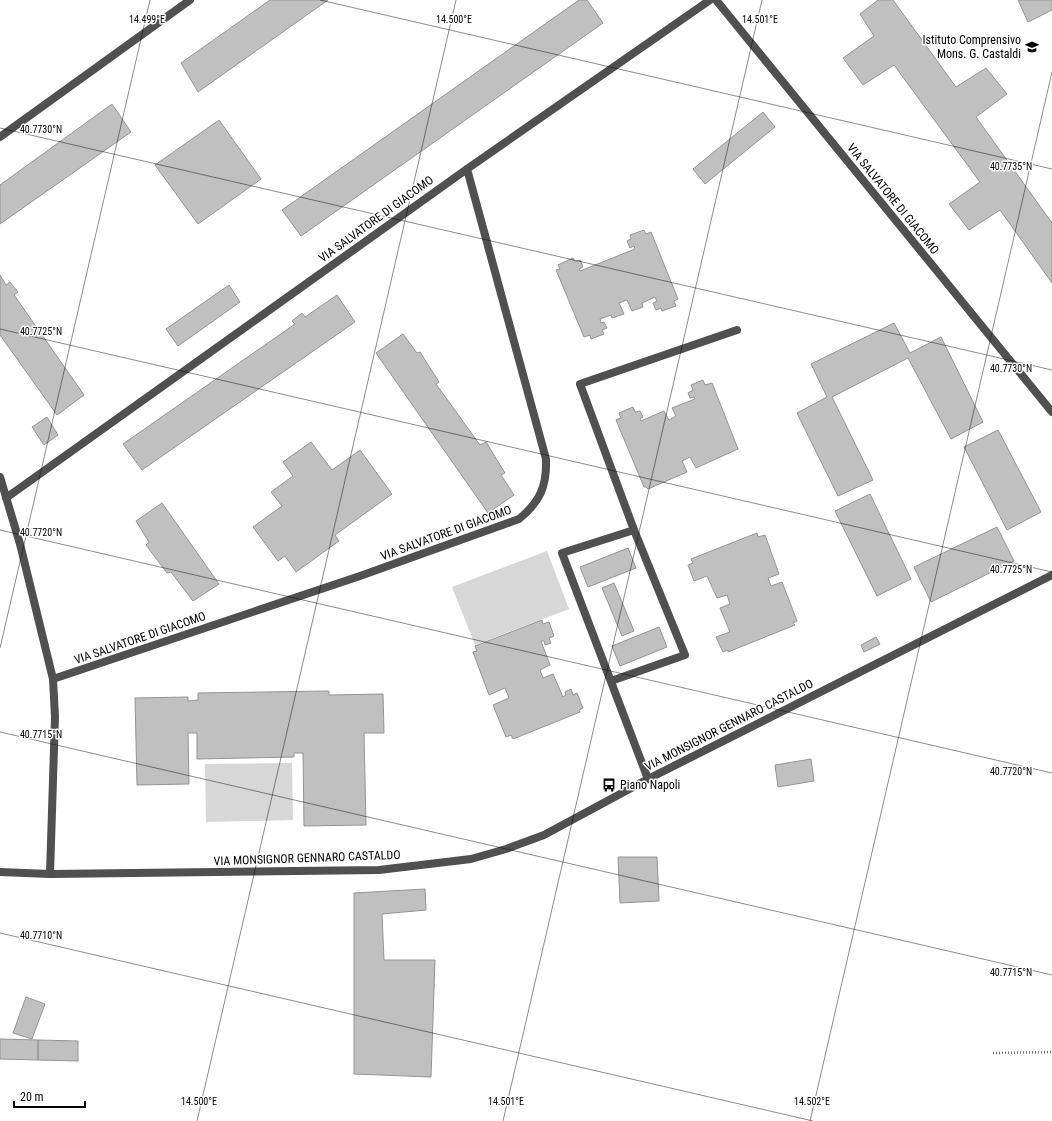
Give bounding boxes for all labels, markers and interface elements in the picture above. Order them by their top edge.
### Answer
text: 14.499°E [129,14,165,25]
text: 14.500°E [436,14,472,25]
text: 14.501°E [742,14,778,25]
place label: Istituto Comprensivo Mons. G. Castaldi [923,33,1021,61]
school or university icon: Istituto Comprensivo Mons. G. Castaldi [1024,39,1040,55]
text: 40.7730°N [20,124,62,135]
street label: VIA SALVATORE DI GIACOMO [844,141,942,257]
text: 40.7735°N [990,161,1032,172]
street label: VIA SALVATORE DI GIACOMO [316,173,436,265]
text: 40.7725°N [20,326,62,337]
text: 40.7730°N [990,363,1032,374]
street label: VIA SALVATORE DI GIACOMO [379,503,513,563]
text: 40.7720°N [20,527,62,538]
text: 40.7725°N [990,564,1032,575]
street label: VIA SALVATORE DI GIACOMO [72,609,208,667]
street label: VIA MONSIGNOR GENNARO CASTALDO [643,676,815,774]
text: 40.7715°N [20,729,62,740]
text: 40.7720°N [990,766,1032,777]
bus stop icon: Piano Napoli [601,777,617,793]
place label: Piano Napoli [620,778,680,792]
street label: VIA MONSIGNOR GENNARO CASTALDO [213,848,401,868]
text: 40.7710°N [20,930,62,941]
text: 40.7715°N [990,967,1032,978]
scale bar [14,1083,85,1109]
text: 20 m [20,1090,44,1104]
text: 14.500°E [181,1096,217,1107]
text: 14.501°E [488,1096,524,1107]
text: 14.502°E [794,1096,830,1107]

